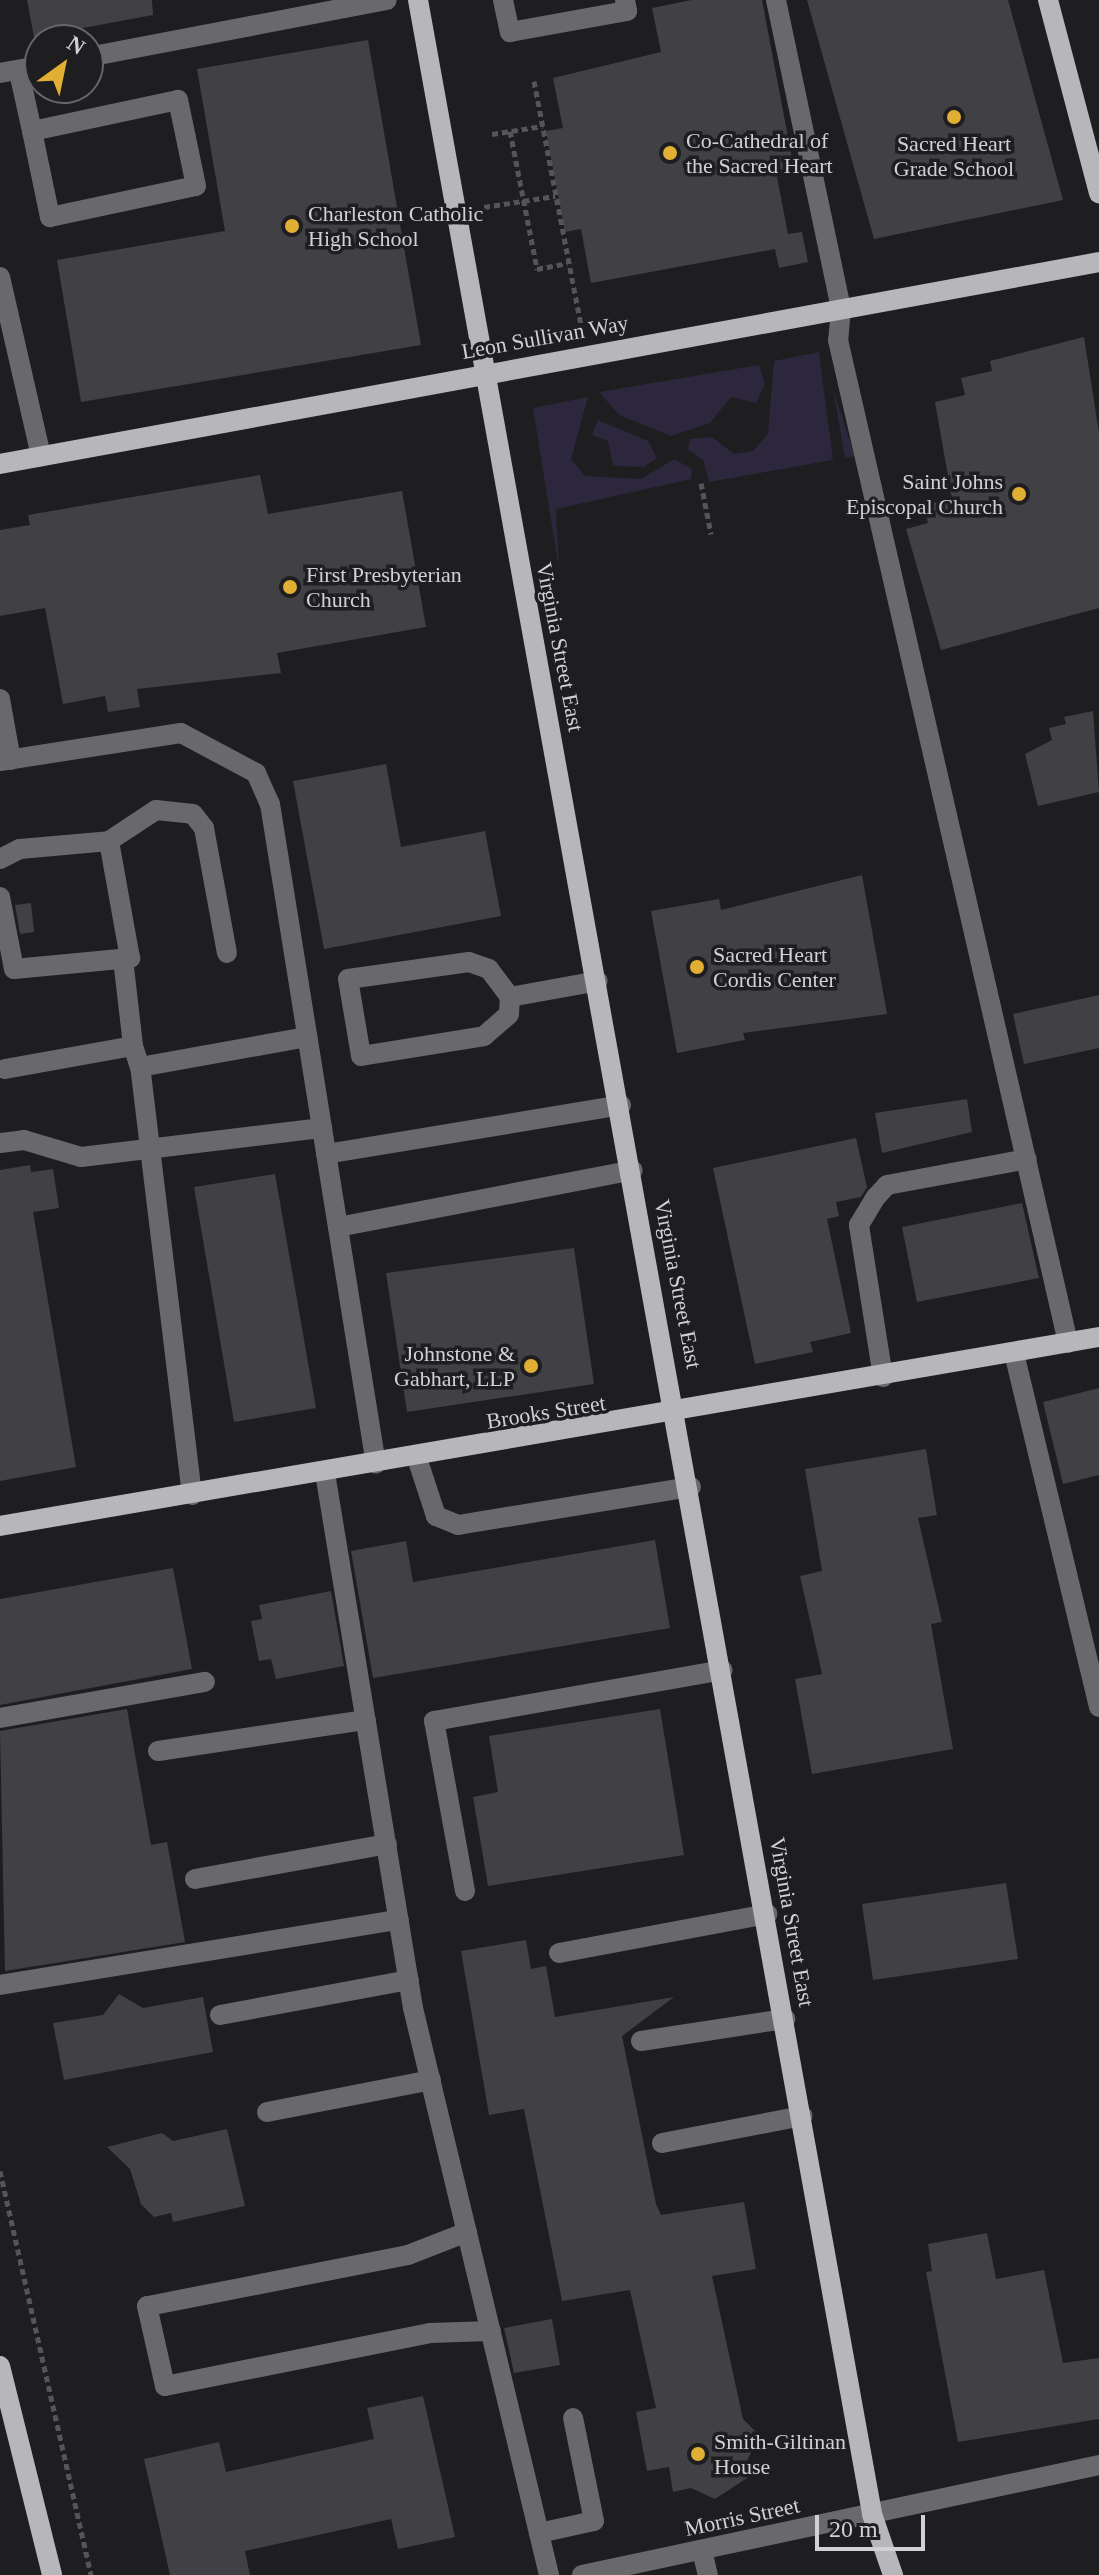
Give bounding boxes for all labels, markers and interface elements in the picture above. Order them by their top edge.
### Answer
north arrow [24,24,104,104]
text: N [63,30,90,60]
marker: Sacred Heart Grade School [945,108,963,126]
place label: Co-Cathedral of the Sacred Heart [686,127,833,178]
place label: Sacred Heart Grade School [894,130,1014,182]
marker: Co-Cathedral of the Sacred Heart [661,144,679,162]
place label: Charleston Catholic High School [308,200,483,252]
marker: Charleston Catholic High School [283,217,301,235]
street label: Leon Sullivan Way [459,309,631,365]
place label: Saint Johns Episcopal Church [846,468,1003,520]
marker: Saint Johns Episcopal Church [1010,485,1028,503]
street label: Virginia Street East [531,560,589,734]
place label: First Presbyterian Church [306,561,462,612]
marker: First Presbyterian Church [281,578,299,596]
place label: Sacred Heart Cordis Center [713,941,836,992]
marker: Sacred Heart Cordis Center [688,958,706,976]
street label: Virginia Street East [649,1197,707,1371]
place label: Johnstone & Gabhart, LLP [394,1340,515,1392]
marker: Johnstone & Gabhart, LLP [522,1357,540,1375]
street label: Brooks Street [484,1390,608,1434]
street label: Virginia Street East [764,1835,820,2009]
place label: Smith-Giltinan House [714,2428,846,2480]
marker: Smith-Giltinan House [689,2445,707,2463]
street label: Morris Street [682,2492,802,2542]
scale bar [819,2499,929,2549]
text: 20 m [829,2516,878,2542]

